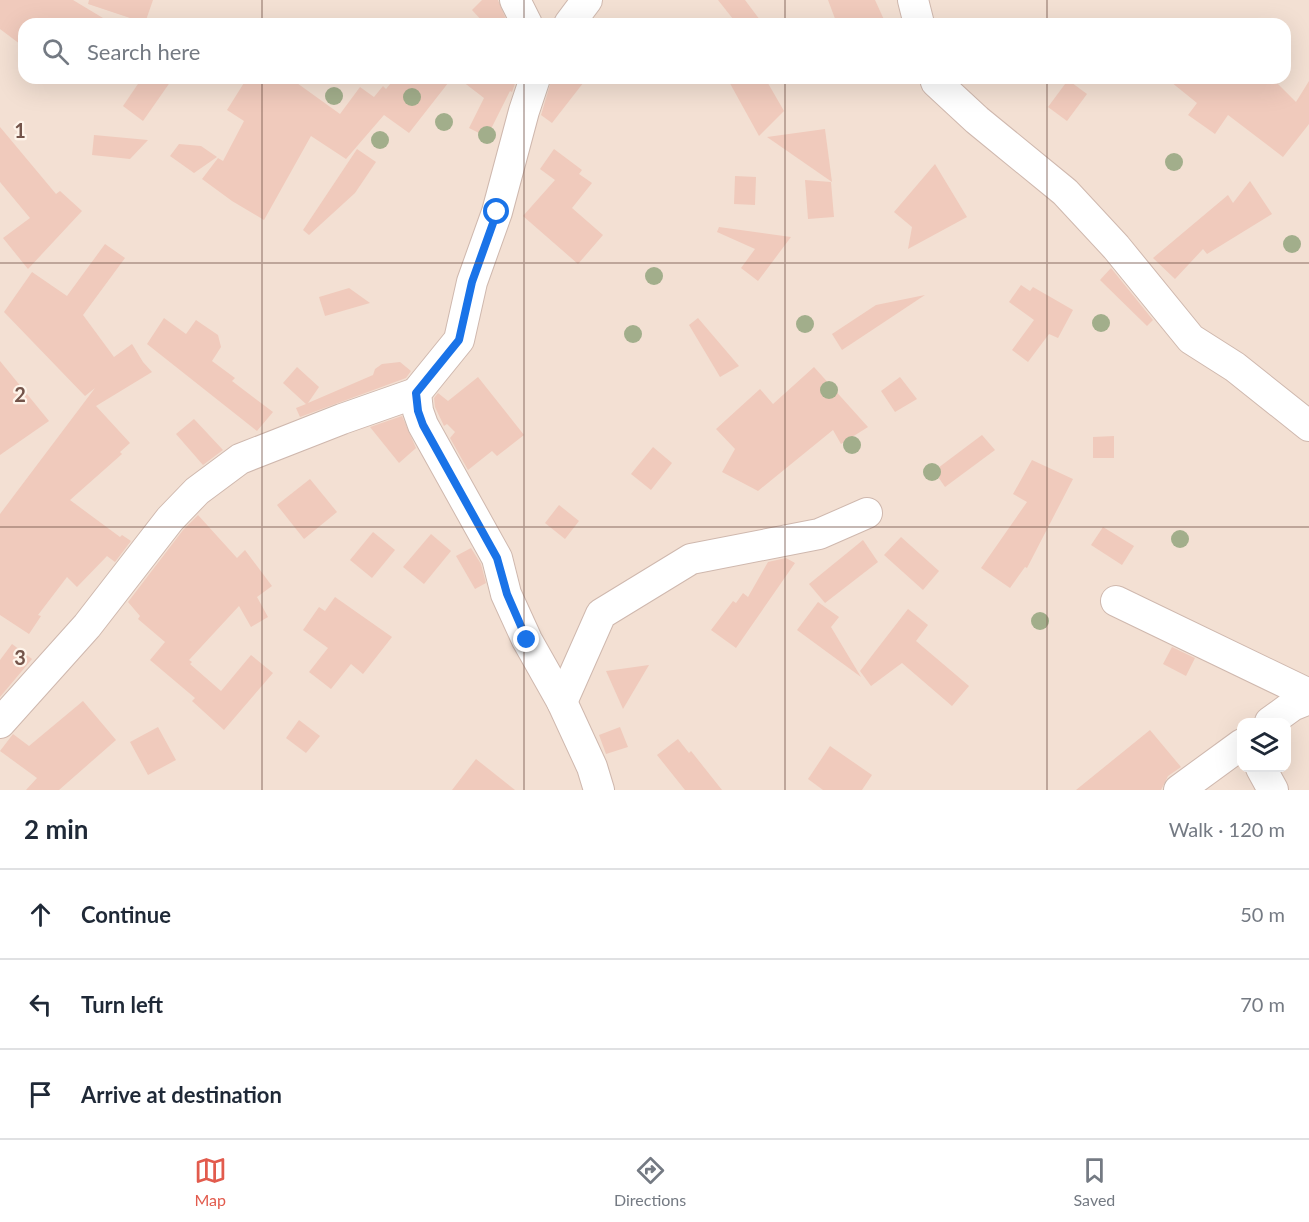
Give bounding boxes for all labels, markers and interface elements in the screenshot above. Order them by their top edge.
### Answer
search box [18,18,1291,84]
icon: search [39,35,72,68]
text: Search here [87,38,200,65]
text: 1 [14,118,26,142]
route start [483,198,509,224]
text: 2 [14,382,26,406]
route end [513,626,539,652]
text: 3 [14,645,26,669]
map controls [1237,718,1291,772]
button: layers [1237,718,1291,772]
text: 2 min [24,813,88,845]
text: Walk · 120 m [1169,817,1285,841]
icon: ahead [24,898,57,931]
text: Continue [81,901,171,928]
text: 50 m [1240,902,1285,926]
icon: left [24,988,57,1021]
text: Turn left [81,991,163,1018]
text: 70 m [1240,992,1285,1016]
icon: arrive [24,1078,57,1111]
text: Arrive at destination [81,1081,282,1108]
tab: Map [194,1154,227,1209]
tab: Directions [614,1154,686,1209]
tab: Saved [1074,1154,1115,1209]

